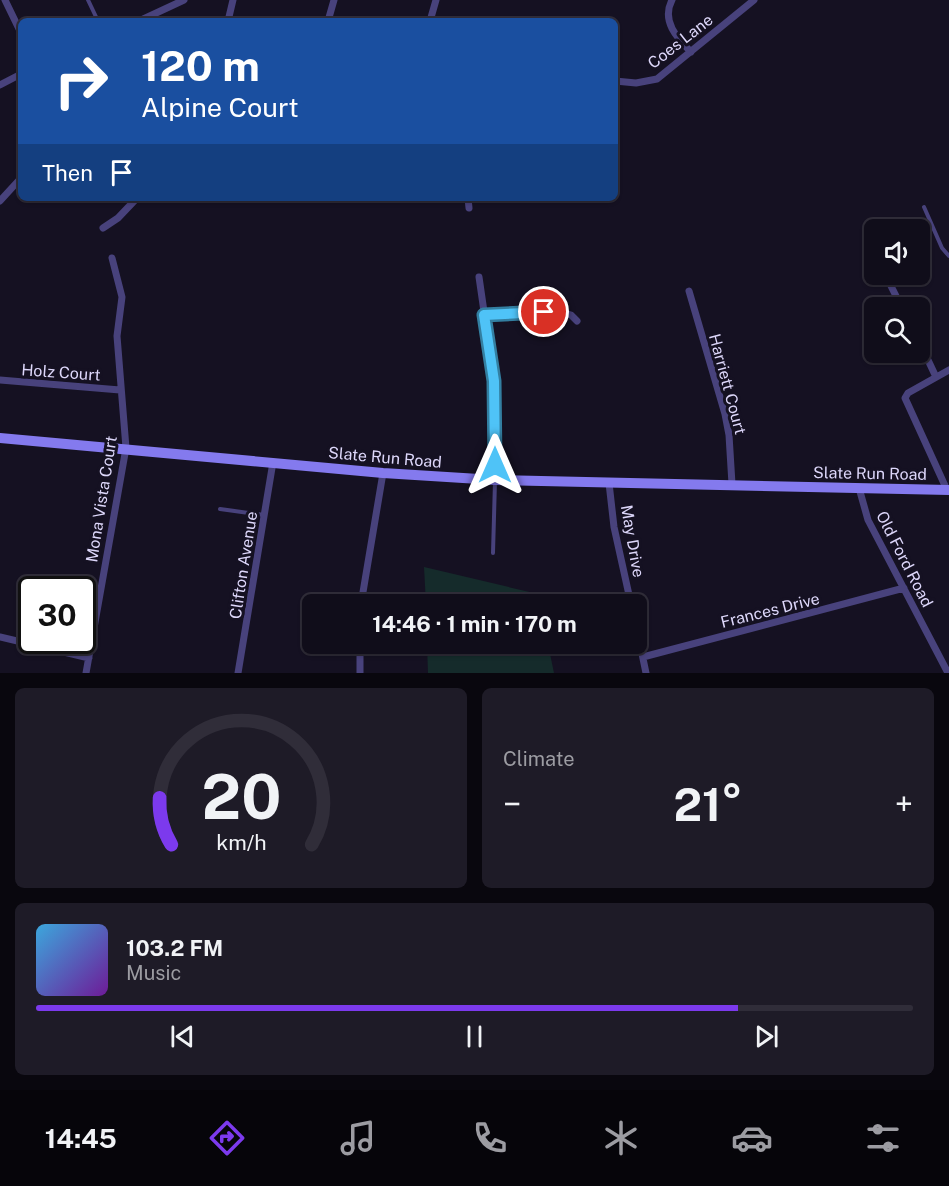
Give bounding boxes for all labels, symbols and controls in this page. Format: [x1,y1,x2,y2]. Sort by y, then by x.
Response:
street label: Coes Lane [644,10,717,73]
text: 120 m [141,41,260,90]
icon: right [42,42,120,120]
text: Alpine Court [141,91,299,123]
icon: arrive [105,156,138,189]
text: Then [42,160,93,186]
map controls [864,219,930,363]
button: sound [864,219,930,285]
pin [518,286,569,337]
icon: arrive [527,295,560,328]
button: search [864,297,930,363]
street label: Harriett Court [705,332,750,437]
street label: Holz Court [21,360,101,385]
position arrow [463,433,527,497]
street label: Mona Vista Court [82,434,121,564]
street label: Slate Run Road [327,443,443,472]
street label: Slate Run Road [813,463,927,484]
street label: May Drive [617,503,648,579]
street label: Old Ford Road [872,508,937,610]
street label: Clifton Avenue [226,510,261,620]
speed limit sign: 30 [18,576,96,654]
street label: Frances Drive [719,589,822,632]
text: 14:46 · 1 min · 170 m [372,611,577,637]
text: Climate [503,747,575,771]
text: 20 [201,760,281,833]
text: 21° [673,778,743,831]
text: − [503,785,521,823]
text: + [895,785,913,823]
text: km/h [216,830,266,855]
text: 103.2 FM [126,935,223,961]
text: Music [126,961,181,985]
icon: previous [166,1020,199,1053]
icon: pause [458,1020,491,1053]
icon: next [750,1020,783,1053]
icon: directions [206,1117,248,1159]
icon: music [337,1117,379,1159]
icon: phone [469,1117,511,1159]
icon: climate [600,1117,642,1159]
icon: car [731,1117,773,1159]
icon: filters [862,1117,904,1159]
text: 14:45 [45,1122,117,1154]

